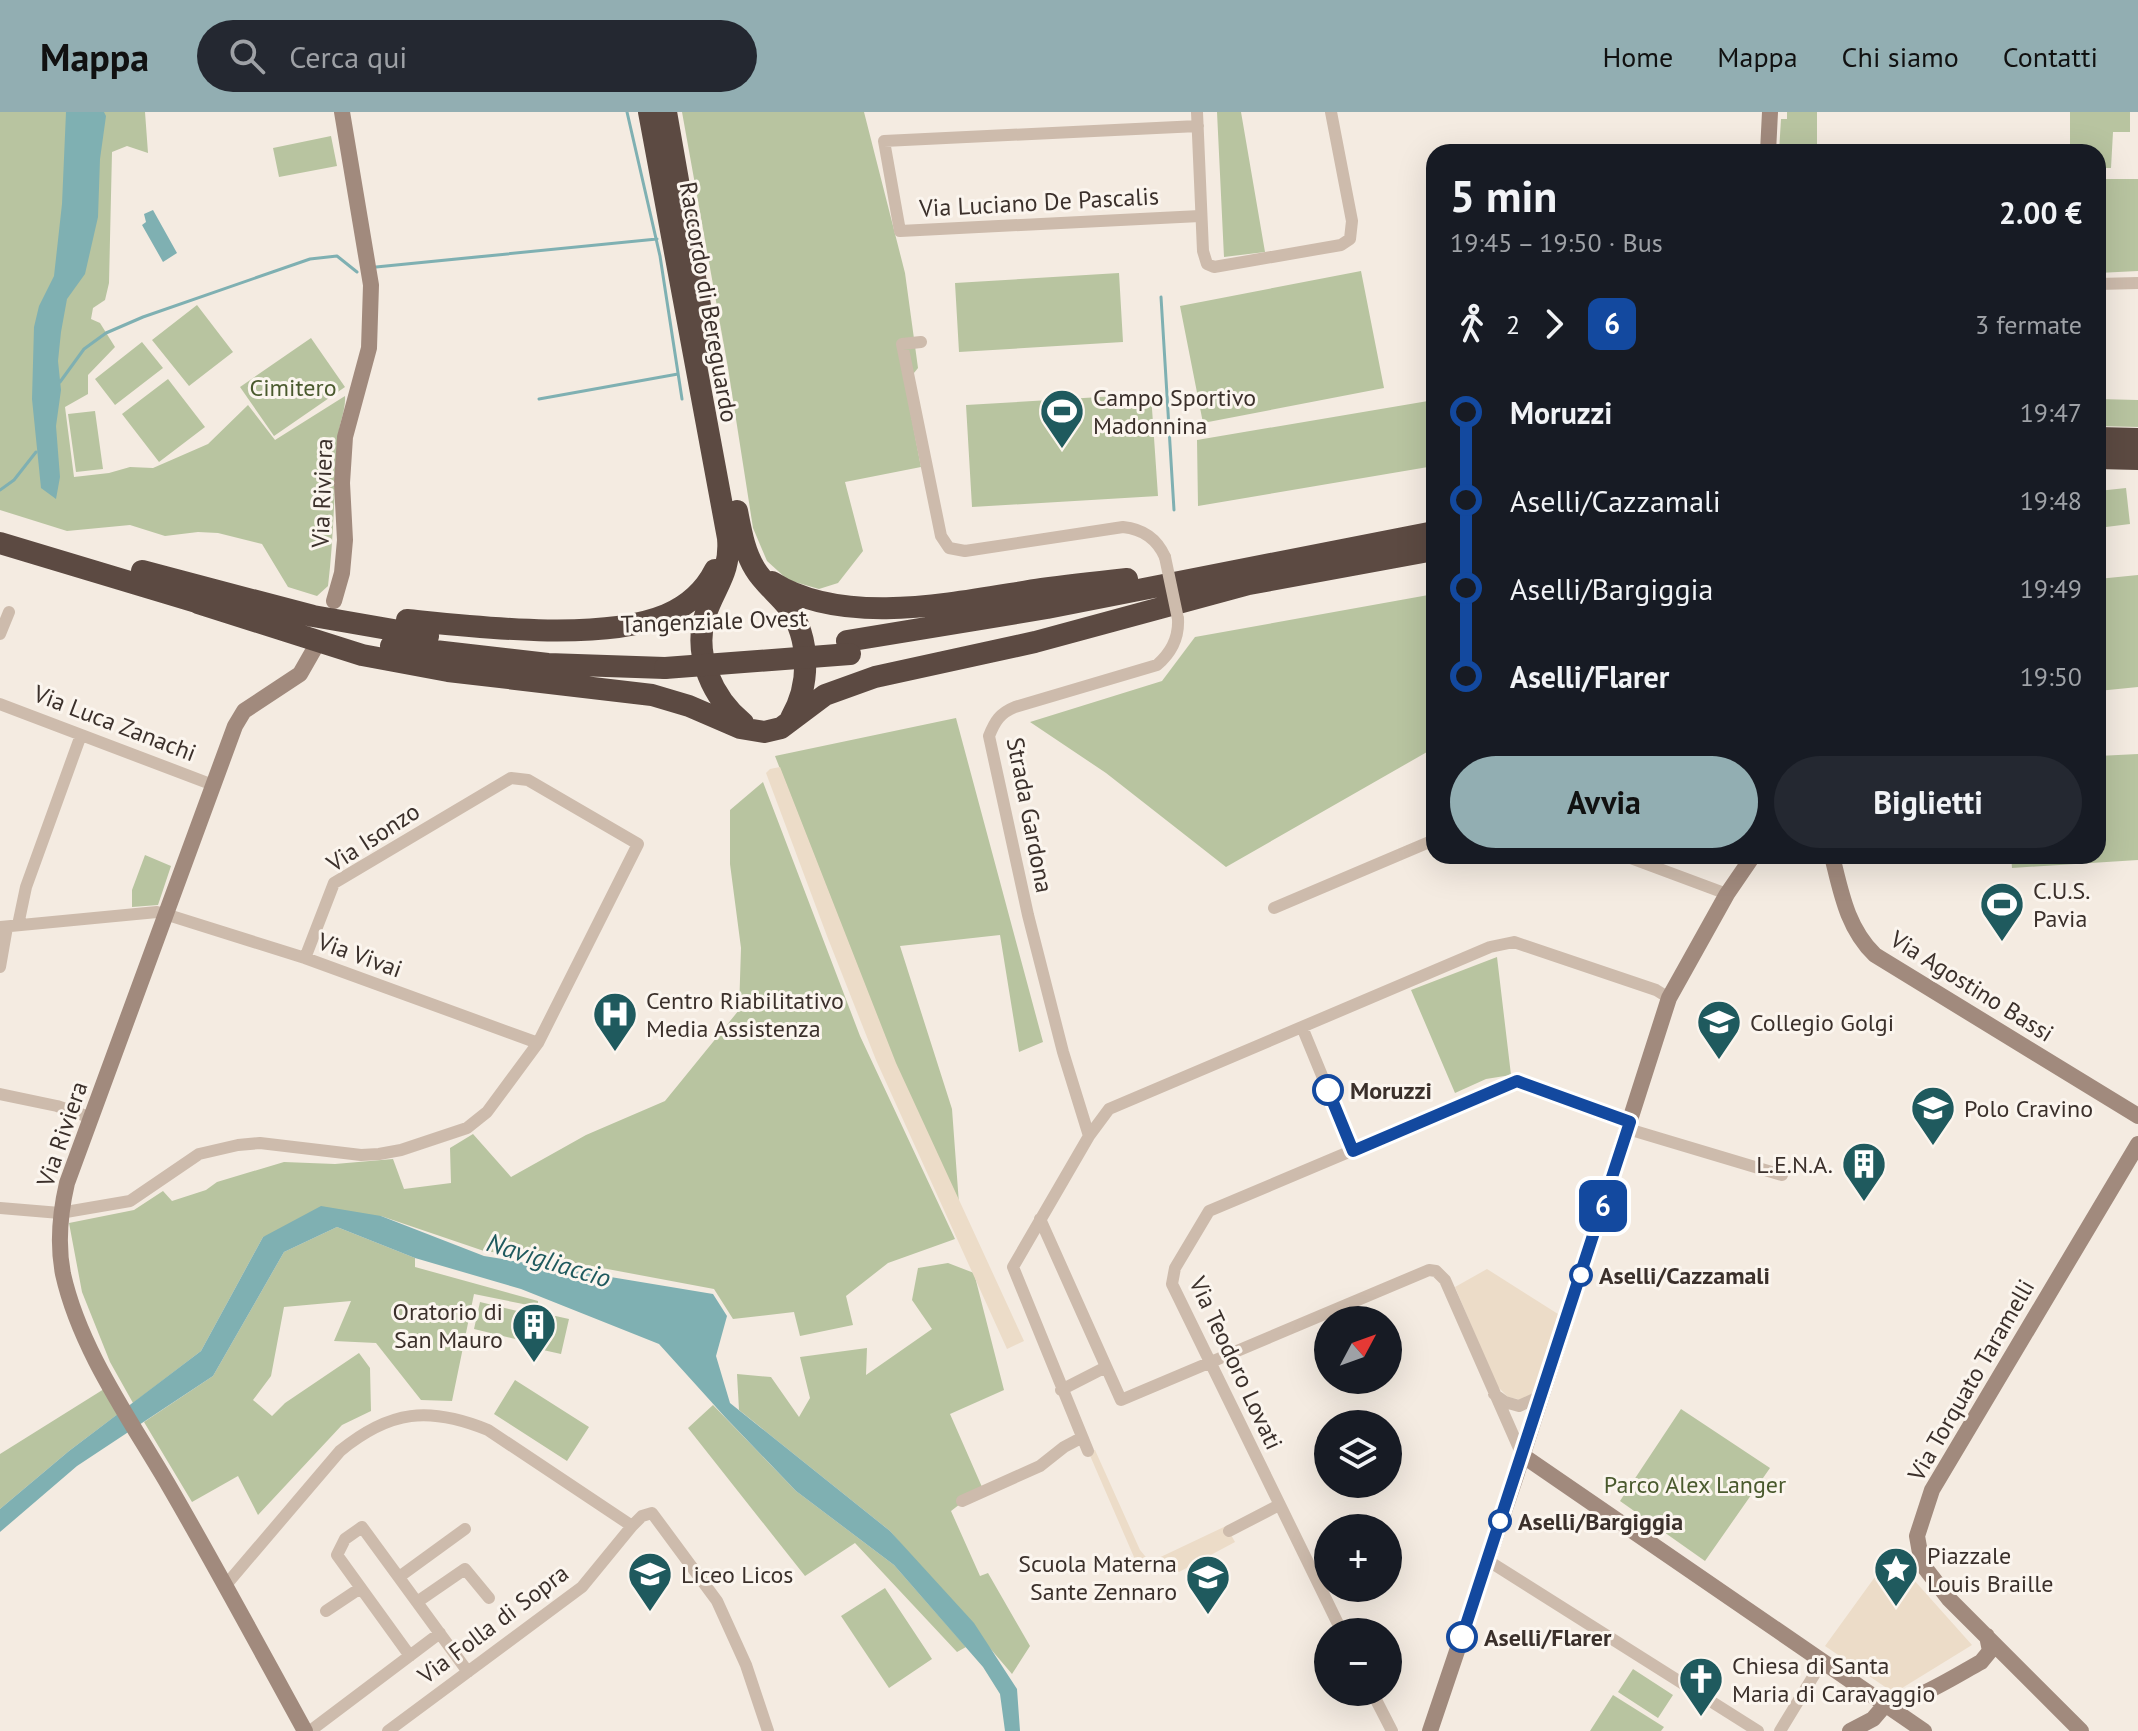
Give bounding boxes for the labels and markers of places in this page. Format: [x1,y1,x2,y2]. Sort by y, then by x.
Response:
place label: Campo Sportivo Madonnina [1093,382,1256,441]
sports icon: Campo Sportivo Madonnina [1038,387,1086,450]
place label: C.U.S. Pavia [2033,875,2091,934]
sports icon: C.U.S. Pavia [1978,880,2026,943]
place label: Centro Riabilitativo Media Assistenza [646,985,844,1044]
hospital icon: Centro Riabilitativo Media Assistenza [591,990,639,1053]
school or university icon: Collegio Golgi [1695,998,1743,1061]
place label: Collegio Golgi [1750,1007,1894,1038]
marker: Moruzzi [1313,1075,1343,1105]
place label: Moruzzi [1350,1075,1432,1106]
school or university icon: Polo Cravino [1909,1084,1957,1147]
place label: Polo Cravino [1964,1093,2093,1124]
building icon: L.E.N.A. [1840,1140,1888,1203]
place label: L.E.N.A. [1756,1149,1833,1180]
place label: Aselli/Cazzamali [1599,1260,1770,1291]
marker: Aselli/Cazzamali [1570,1264,1592,1286]
place label: Oratorio di San Mauro [393,1296,503,1355]
building icon: Oratorio di San Mauro [510,1301,558,1364]
place label: Aselli/Bargiggia [1518,1506,1683,1537]
marker: Aselli/Bargiggia [1489,1510,1511,1532]
place label: Piazzale Louis Braille [1927,1540,2053,1599]
place icon: Piazzale Louis Braille [1872,1545,1920,1608]
place label: Scuola Materna Sante Zennaro [1018,1548,1177,1607]
school or university icon: Liceo Licos [626,1550,674,1613]
school or university icon: Scuola Materna Sante Zennaro [1184,1553,1232,1616]
place label: Liceo Licos [681,1559,793,1590]
marker: Aselli/Flarer [1447,1622,1477,1652]
place label: Aselli/Flarer [1484,1622,1612,1653]
place label: Chiesa di Santa Maria di Caravaggio [1732,1650,1935,1709]
church icon: Chiesa di Santa Maria di Caravaggio [1677,1655,1725,1718]

